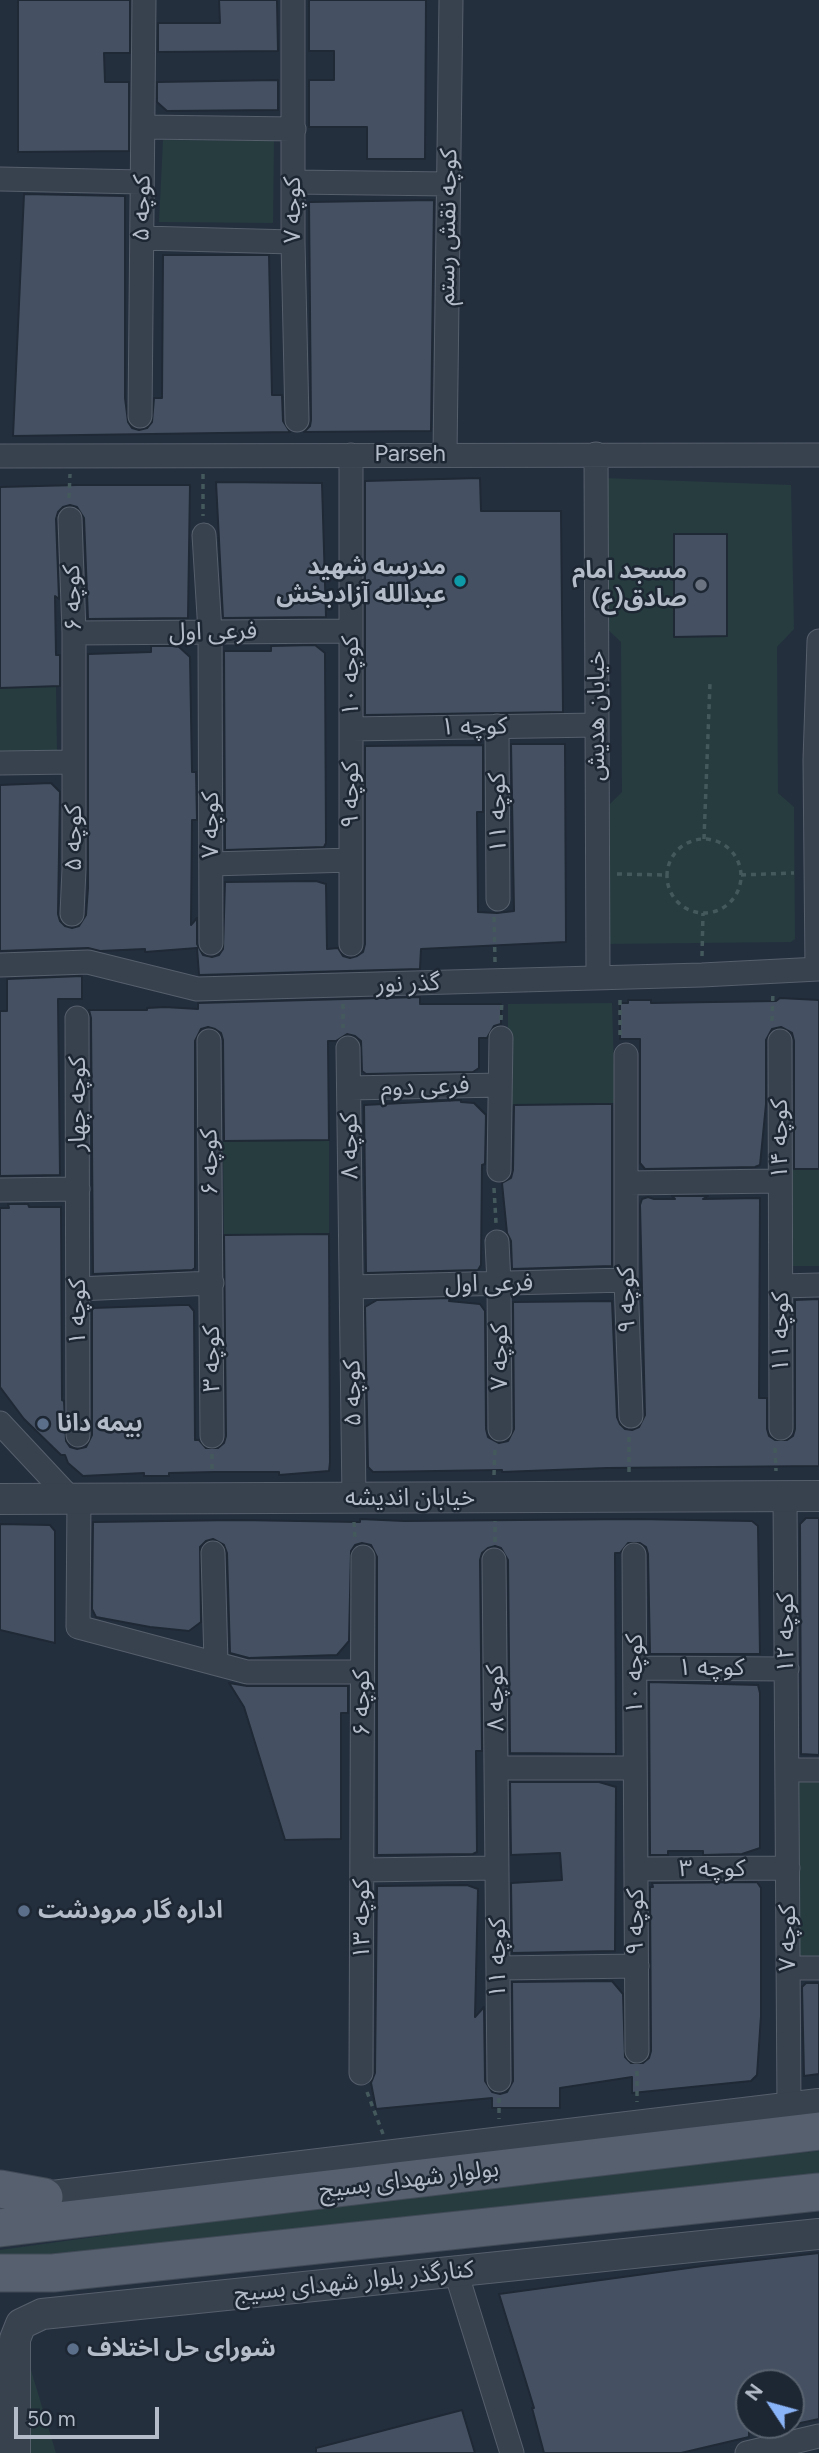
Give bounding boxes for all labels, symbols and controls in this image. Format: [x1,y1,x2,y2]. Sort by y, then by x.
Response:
street label: کوچه نقش رستم [432,148,464,306]
street label: کوچه ۵ [127,174,157,242]
street label: کوچه ۷ [279,177,307,243]
street label: Parseh [374,440,446,468]
place label: مدرسه شهید عبدالله آزادبخش [276,553,446,609]
place label: مسجد امام صادق(ع) [572,557,687,613]
street label: کوچه ۶ [57,564,89,632]
marker: مدرسه شهید عبدالله آزادبخش [452,573,468,589]
marker: مسجد امام صادق(ع) [693,577,709,593]
street label: فرعی اول [169,617,257,647]
street label: کوچه ۱۰ [337,636,365,716]
street label: خیابان هدیش [583,651,611,781]
street label: کوچه ۱ [440,712,508,742]
street label: کوچه ۹ [337,762,365,828]
street label: کوچه ۱۱ [483,773,513,853]
street label: کوچه ۷ [197,792,225,858]
street label: کوچه ۵ [60,805,88,871]
street label: گذر نور [376,968,440,1000]
street label: کوچه چهار [64,1056,92,1152]
street label: فرعی دوم [380,1071,470,1103]
street label: کوچه ۱۴ [766,1099,794,1179]
street label: کوچه ۸ [335,1112,365,1180]
street label: کوچه ۶ [195,1128,225,1196]
street label: کوچه ۹ [612,1266,642,1334]
street label: فرعی اول [445,1269,533,1299]
street label: کوچه ۱ [64,1279,92,1345]
street label: کوچه ۱۱ [767,1292,795,1372]
street label: کوچه ۷ [486,1324,514,1390]
street label: کوچه ۳ [198,1326,226,1392]
street label: کوچه ۵ [338,1359,368,1427]
place label: بیمه دانا [57,1410,143,1438]
marker: بیمه دانا [35,1416,51,1432]
street label: خیابان اندیشه [345,1484,475,1512]
street label: کوچه ۱۲ [772,1593,800,1673]
street label: کوچه ۱۰ [621,1634,649,1714]
street label: کوچه ۱ [678,1654,744,1682]
street label: کوچه ۸ [481,1664,511,1732]
street label: کوچه ۶ [348,1670,376,1736]
street label: کوچه ۳ [679,1855,745,1883]
street label: کوچه ۱۳ [348,1879,376,1959]
street label: کوچه ۹ [622,1889,650,1955]
place label: اداره گار مرودشت [38,1897,223,1925]
marker: اداره گار مرودشت [16,1903,32,1919]
street label: کوچه ۷ [774,1905,802,1971]
street label: کوچه ۱۱ [484,1918,512,1998]
street label: بولوار شهدای بسیج [318,2155,500,2205]
street label: کنارگذر بلوار شهدای بسیج [233,2255,475,2309]
place label: شورای حل اختلاف [87,2335,276,2363]
marker: شورای حل اختلاف [65,2341,81,2357]
north arrow [735,2369,805,2439]
text: N [741,2380,768,2405]
scale bar [18,2394,163,2438]
text: 50 m [27,2406,76,2431]

